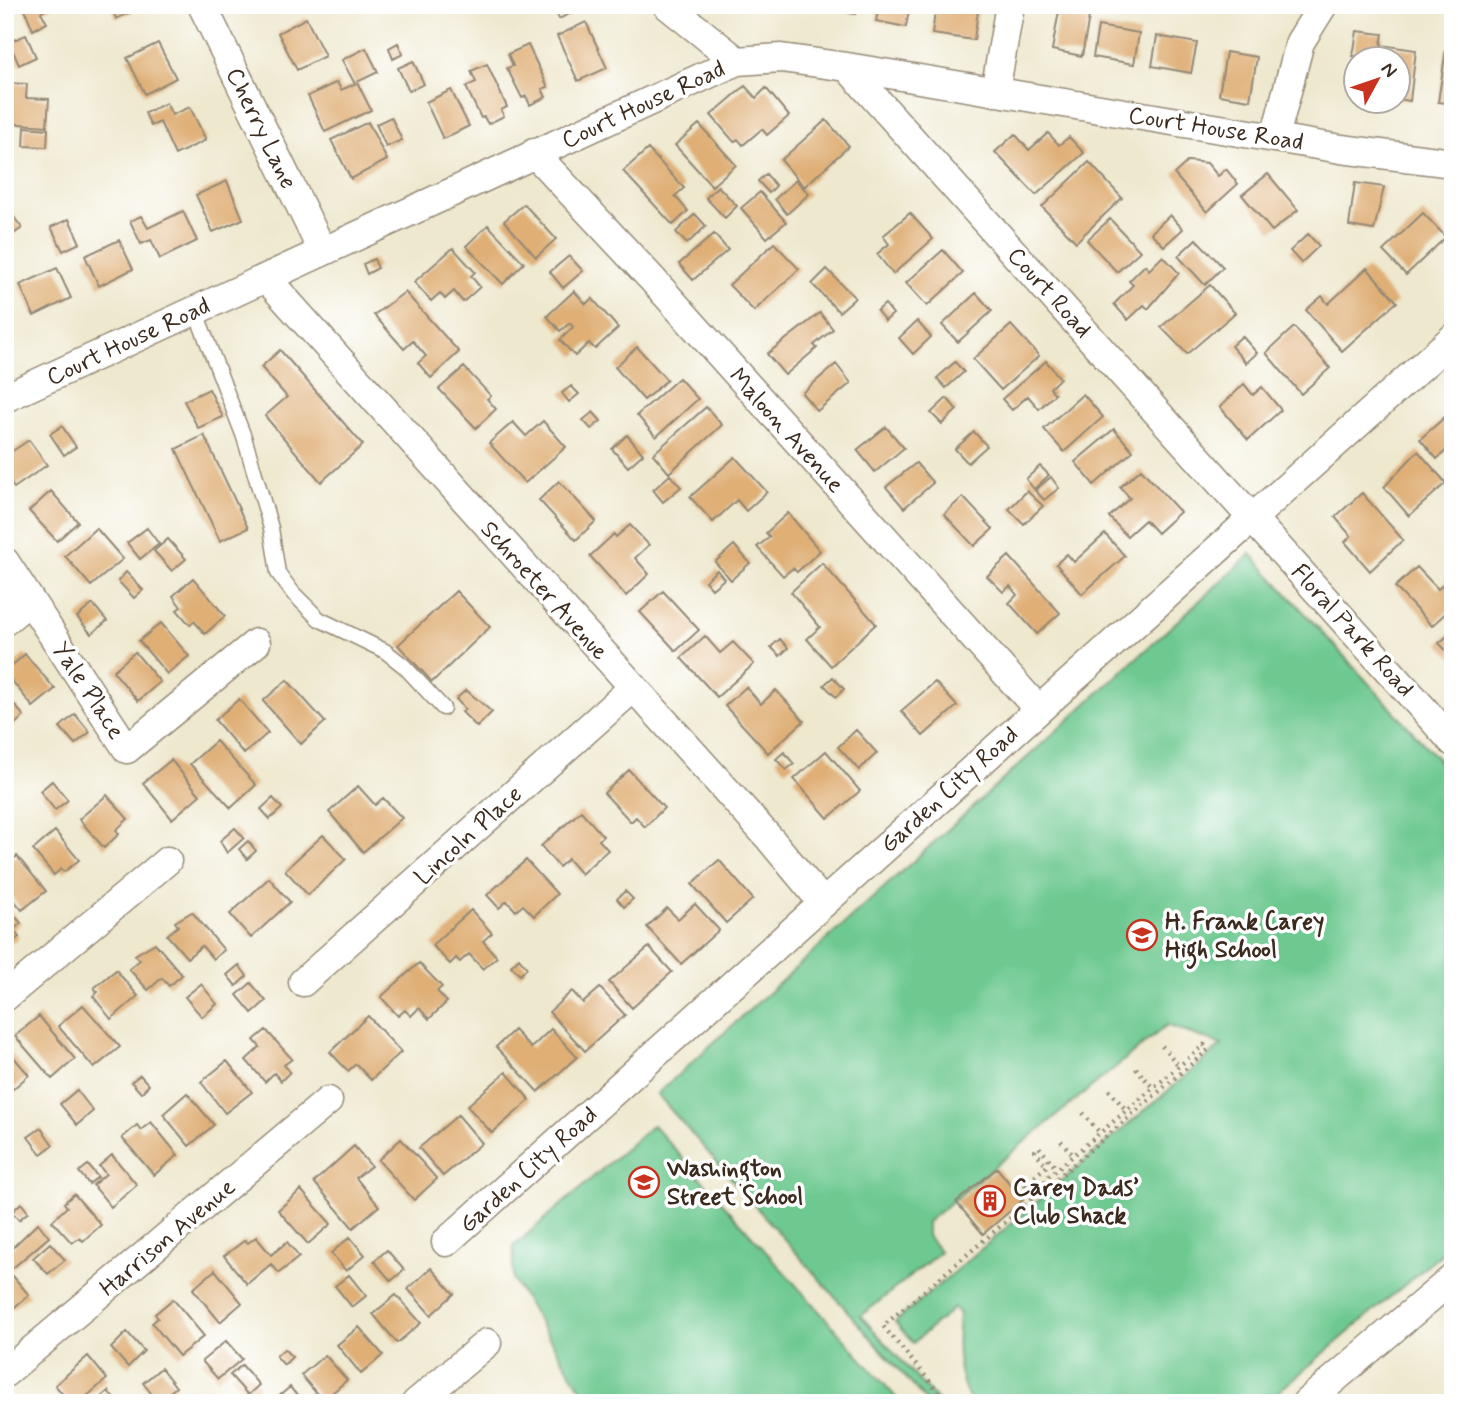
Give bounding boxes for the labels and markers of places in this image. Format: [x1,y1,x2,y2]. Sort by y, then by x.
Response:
place label: H. Frank Carey High School [1165,907,1324,969]
school or university icon: H. Frank Carey High School [1125,918,1159,952]
place label: Washington Street School [666,1154,803,1213]
school or university icon: Washington Street School [627,1165,661,1199]
place label: Carey Dads’ Club Shack [1013,1173,1139,1232]
building icon: Carey Dads’ Club Shack [973,1184,1007,1218]

